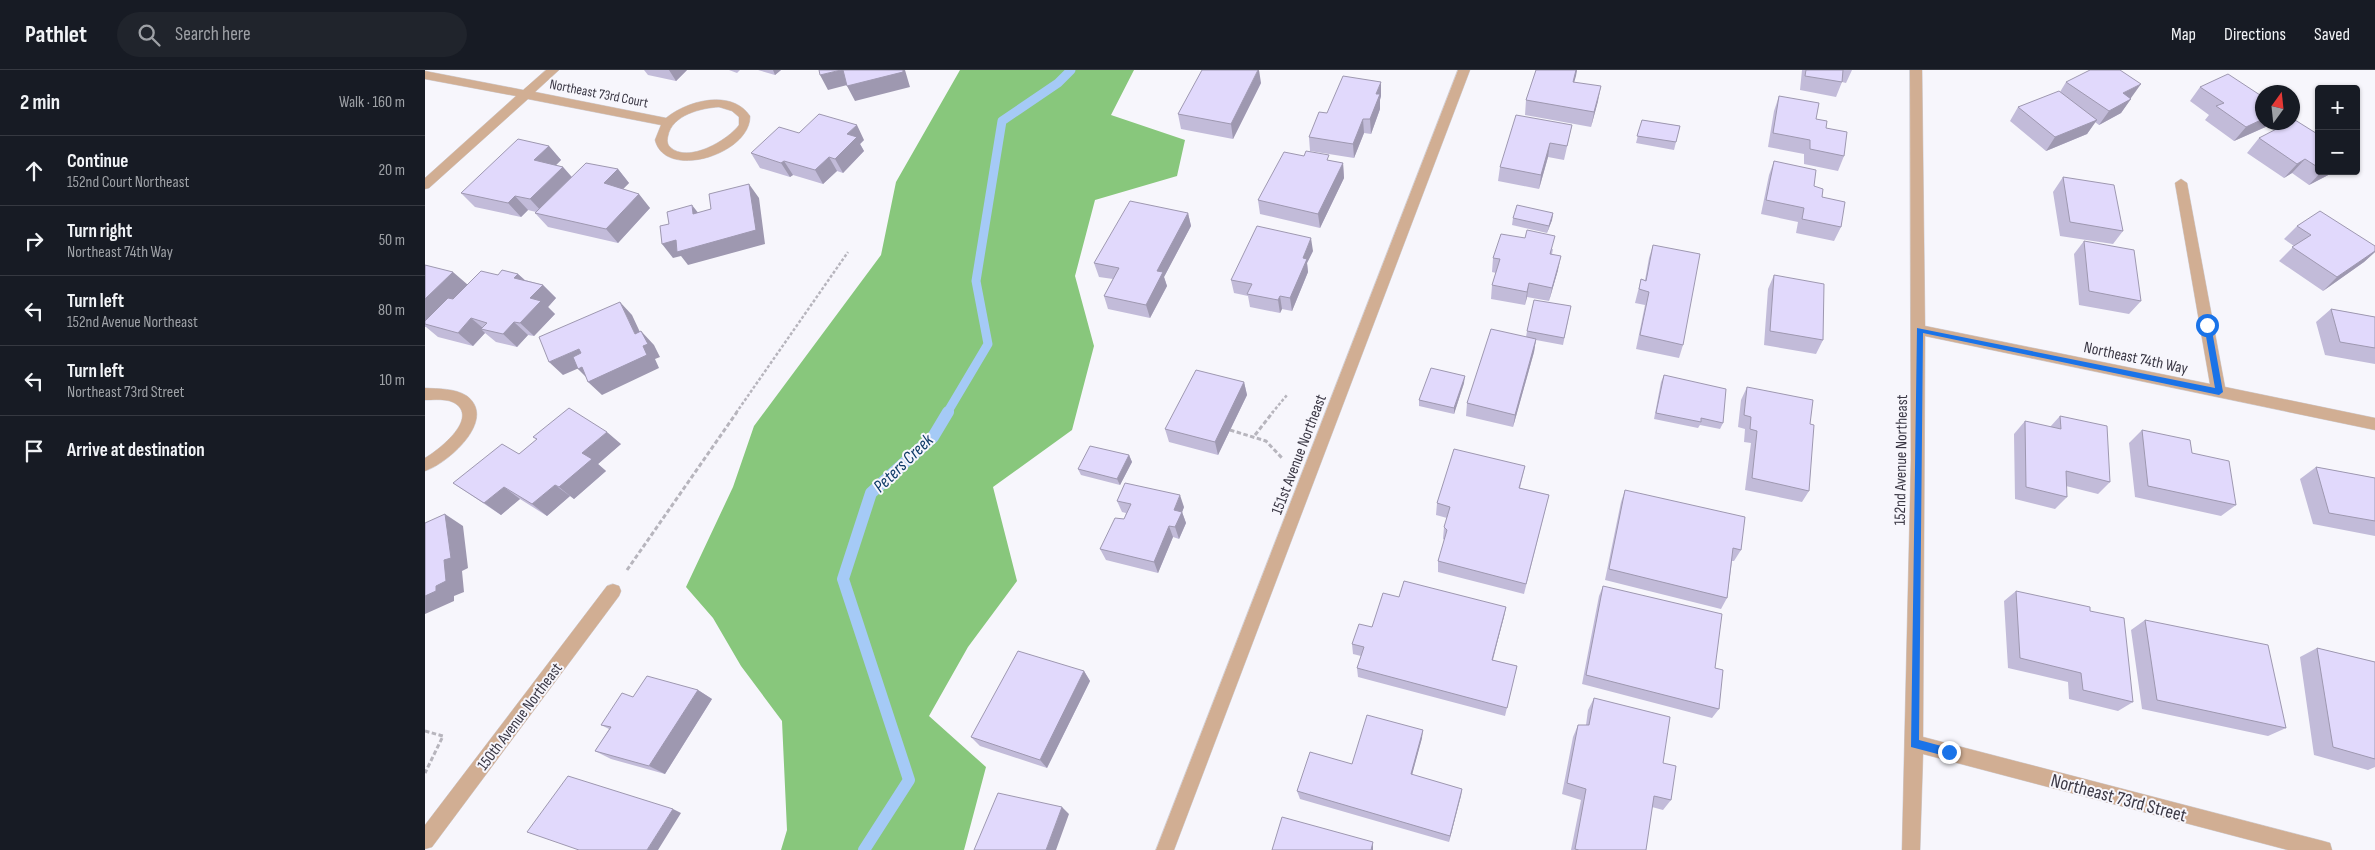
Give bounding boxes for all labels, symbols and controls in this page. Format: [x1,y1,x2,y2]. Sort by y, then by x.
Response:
search box [117,12,467,57]
text: Pathlet [25,20,87,49]
icon: search [135,21,163,49]
text: Search here [175,23,251,46]
text: Map [2171,24,2196,45]
text: Directions [2224,24,2286,45]
text: Saved [2314,24,2350,45]
street label: Northeast 73rd Court [548,76,650,111]
north arrow [2255,85,2300,130]
map controls [2315,85,2360,175]
button: + [2315,85,2360,130]
text: 2 min [20,90,60,115]
text: Walk · 160 m [339,93,405,112]
button: − [2315,130,2360,175]
text: Continue [67,150,128,173]
icon: ahead [20,157,48,185]
text: 20 m [378,161,405,180]
text: 152nd Court Northeast [67,173,189,192]
text: Turn right [67,220,132,243]
icon: right [20,227,48,255]
text: 50 m [379,231,405,250]
text: Northeast 74th Way [67,243,173,262]
text: Turn left [67,290,124,313]
icon: left [20,297,48,325]
text: 80 m [378,301,405,320]
text: 152nd Avenue Northeast [67,313,198,332]
route start [2196,314,2219,337]
street label: Northeast 74th Way [2082,338,2189,379]
text: Turn left [67,360,124,383]
icon: left [20,367,48,395]
text: 10 m [379,371,405,390]
text: Northeast 73rd Street [67,383,185,402]
street label: 151st Avenue Northeast [1268,392,1331,517]
street label: 152nd Avenue Northeast [1891,394,1912,526]
water label: Peters Creek [869,429,938,497]
icon: arrive [20,437,48,465]
text: Arrive at destination [67,439,205,462]
street label: 150th Avenue Northeast [474,659,567,774]
route end [1938,741,1961,764]
street label: Northeast 73rd Street [2048,769,2189,828]

